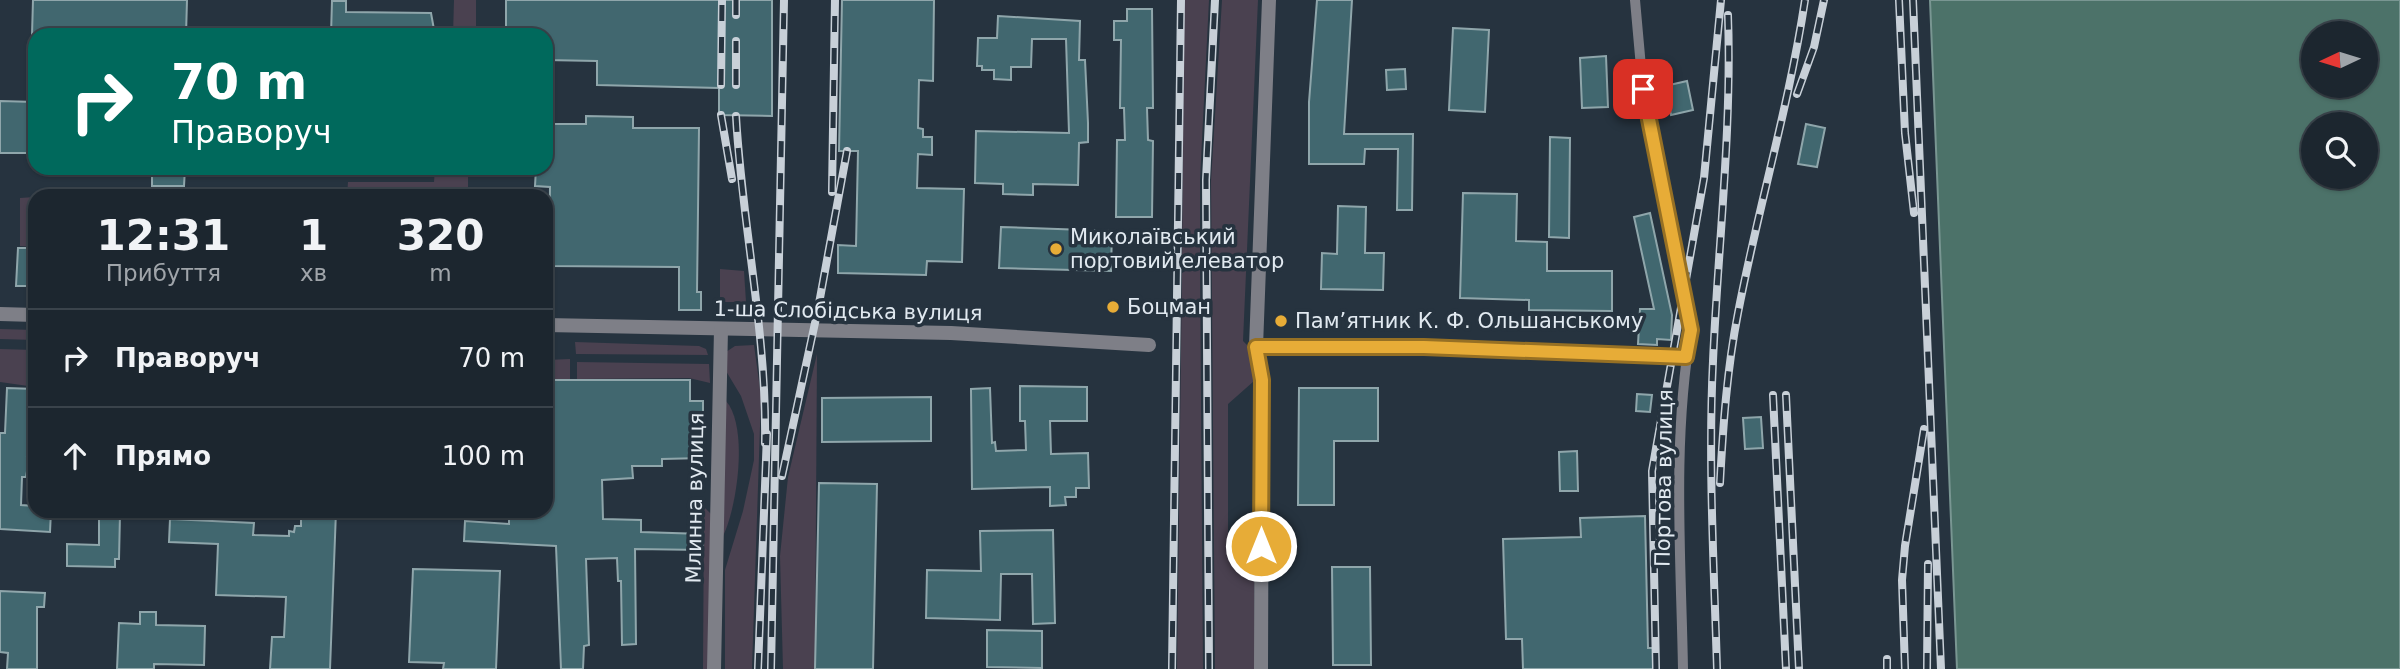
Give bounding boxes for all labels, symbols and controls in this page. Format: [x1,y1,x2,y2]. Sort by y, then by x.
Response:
north arrow [2301,21,2378,98]
map controls [2301,21,2378,189]
text: 70 m [171,54,307,111]
icon: right [56,56,147,147]
pin [1613,59,1673,119]
icon: arrive [1624,70,1662,108]
button: search [2301,112,2378,189]
text: Праворуч [171,113,332,151]
text: 12:31 [97,211,230,260]
text: 1 [299,211,328,260]
text: 320 [397,211,484,260]
place label: Миколаївський портовий елеватор [1070,225,1284,273]
marker: Миколаївський портовий елеватор [1048,241,1064,257]
text: Прибуття [106,260,221,286]
text: хв [300,260,327,286]
text: m [429,260,452,286]
place label: Боцман [1127,295,1211,319]
street label: 1-ша Слобідська вулиця [713,297,983,325]
marker: Боцман [1105,299,1121,315]
place label: Пам’ятник К. Ф. Ольшанському [1295,309,1643,333]
marker: Пам’ятник К. Ф. Ольшанському [1273,313,1289,329]
icon: right [56,339,94,377]
text: Праворуч [115,343,261,373]
text: 70 m [458,343,525,373]
street label: Портова вулиця [1650,389,1678,567]
street label: Млинна вулиця [682,412,708,584]
icon: ahead [56,437,94,475]
text: Прямо [115,441,211,471]
text: 100 m [442,441,525,471]
position arrow [1224,509,1298,583]

